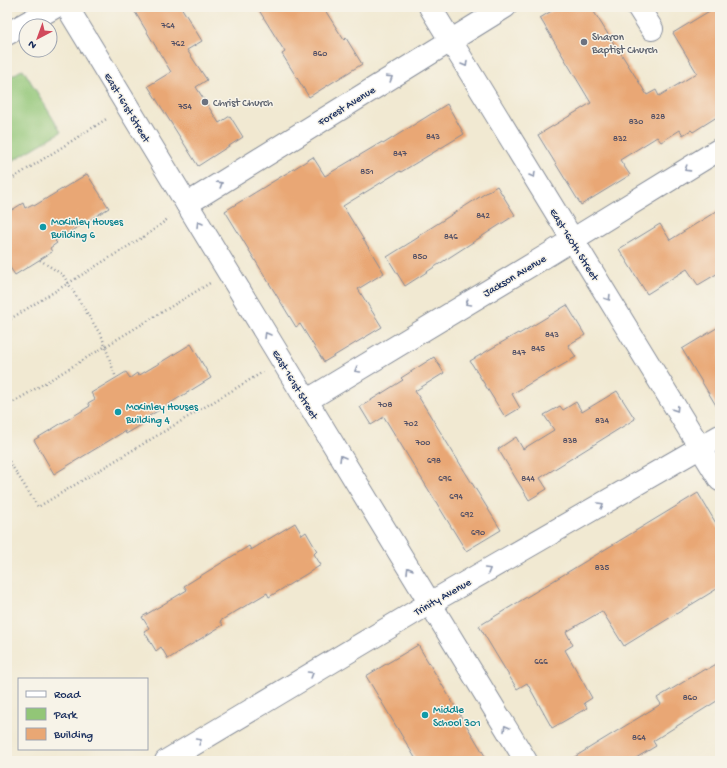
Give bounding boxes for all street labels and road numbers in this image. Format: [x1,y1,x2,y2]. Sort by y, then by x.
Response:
street label: East 161st Street [101,71,153,146]
street label: Forest Avenue [315,84,378,130]
street label: East 160th Street [546,207,601,285]
street label: Jackson Avenue [481,253,549,300]
street label: East 161st Street [269,348,321,423]
street label: Trinity Avenue [412,576,474,619]

